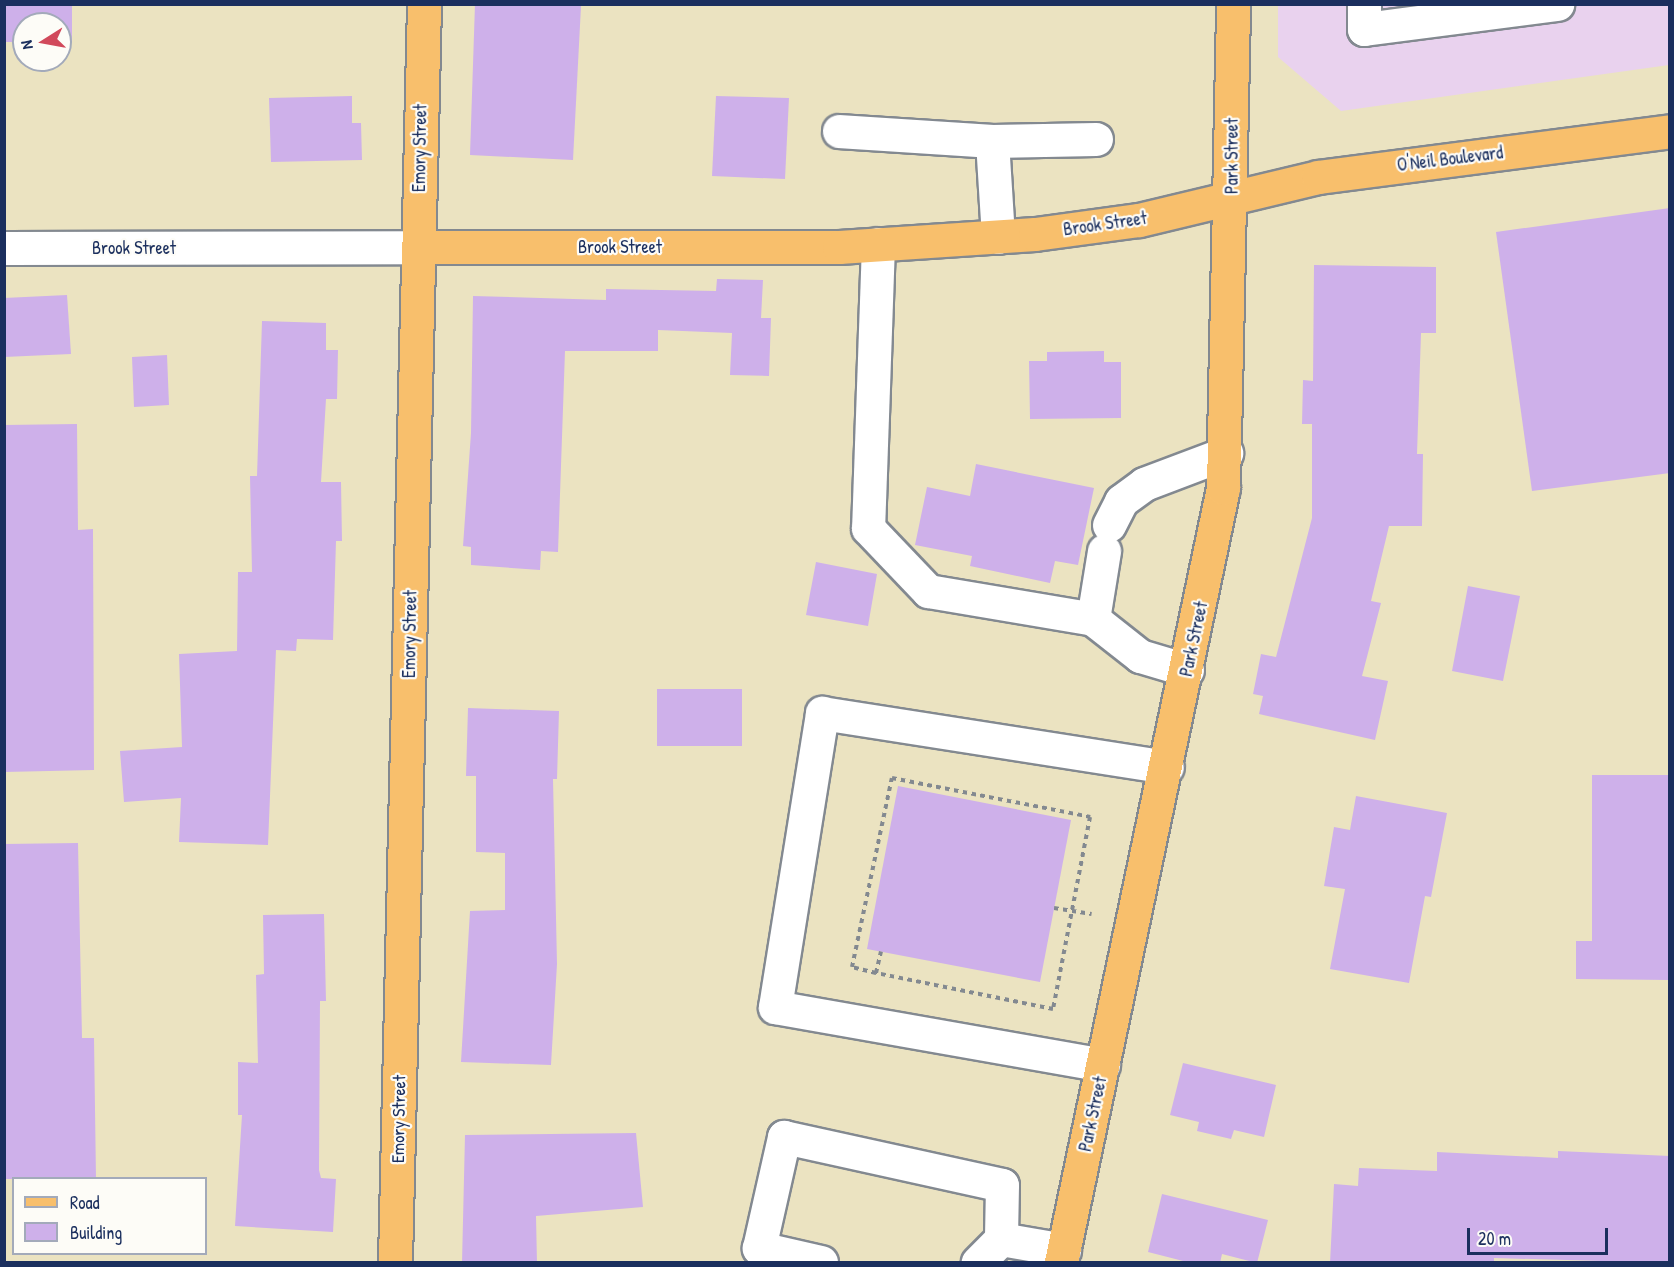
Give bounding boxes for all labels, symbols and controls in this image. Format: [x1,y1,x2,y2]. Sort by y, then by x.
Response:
north arrow [12,12,72,72]
text: N [15,39,38,51]
street label: Emory Street [408,104,432,192]
street label: Park Street [1221,118,1243,194]
street label: O'Neil Boulevard [1396,142,1504,176]
street label: Brook Street [1062,207,1148,241]
street label: Brook Street [578,236,662,258]
street label: Brook Street [92,237,176,259]
street label: Emory Street [398,590,422,678]
street label: Park Street [1176,600,1212,678]
street label: Emory Street [387,1075,411,1163]
street label: Park Street [1075,1075,1111,1153]
legend [12,1177,207,1255]
text: Road [70,1190,100,1215]
scale bar [1470,1216,1611,1254]
text: Building [70,1220,122,1245]
text: 20 m [1478,1226,1511,1251]

